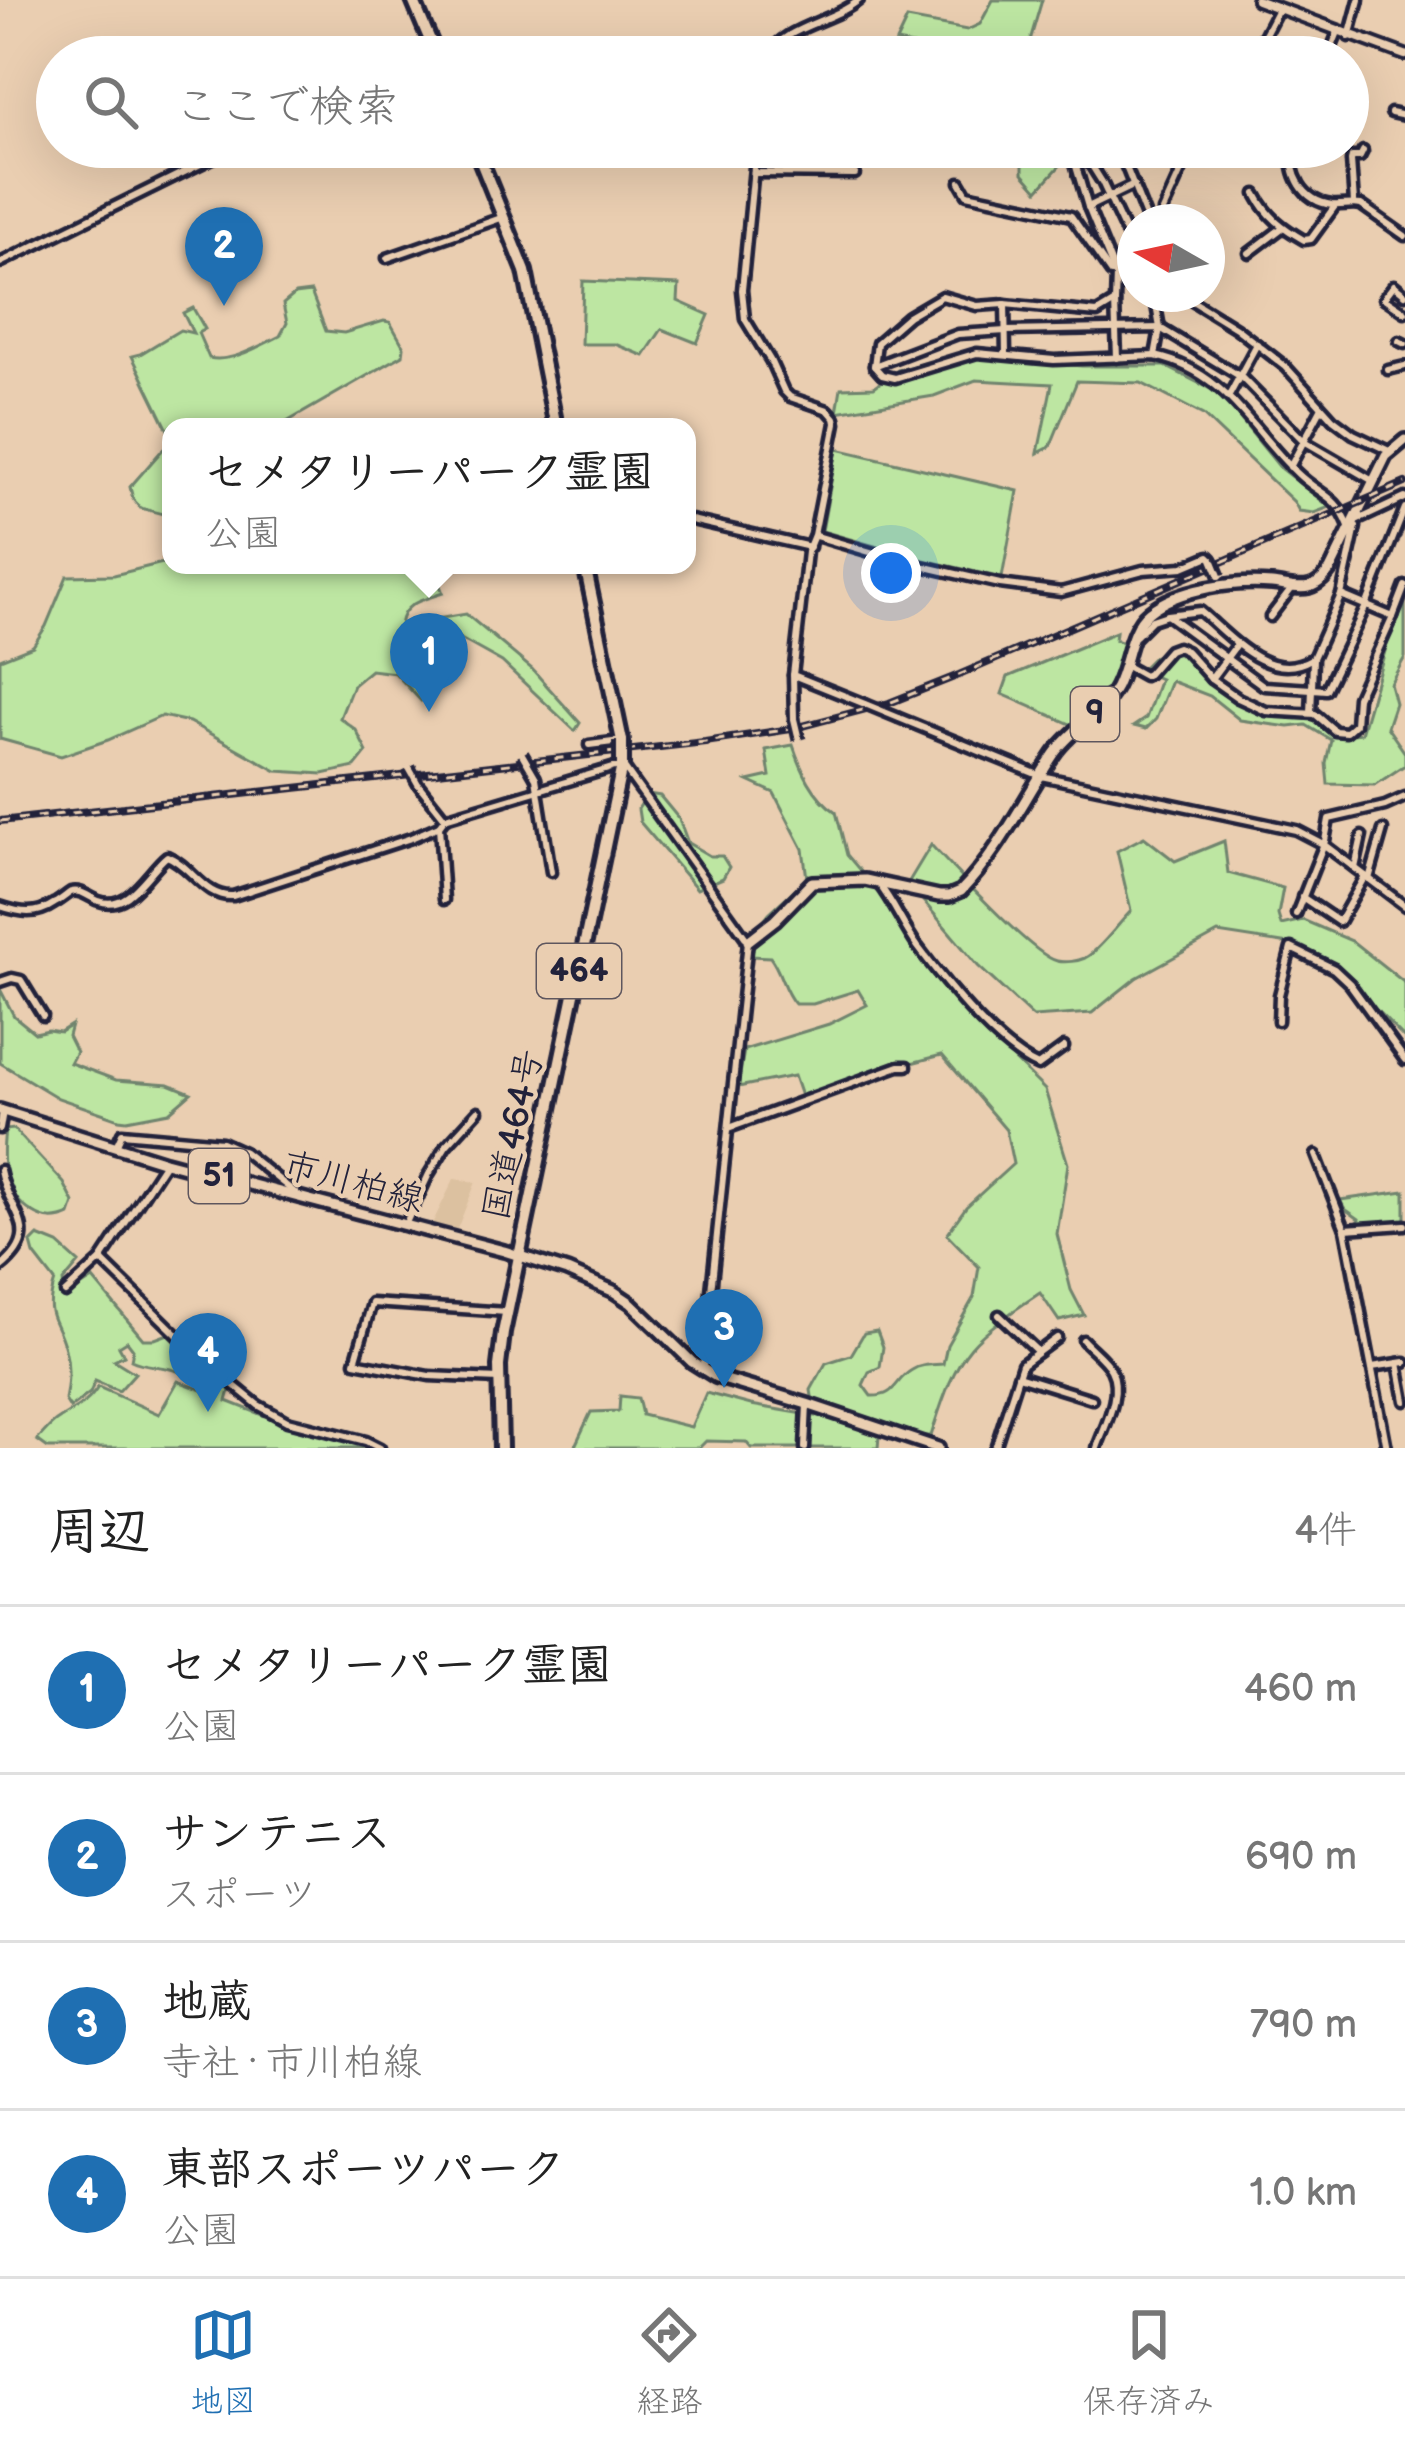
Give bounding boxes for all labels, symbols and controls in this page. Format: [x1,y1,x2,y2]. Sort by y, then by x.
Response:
search box [36,36,1369,168]
icon: search [78,69,144,135]
text: ここで検索 [174,80,399,135]
north arrow [1117,204,1225,312]
pin: 2 [185,207,263,306]
popup [162,418,696,574]
text: セメタリーパーク霊園 [204,446,654,501]
text: 公園 [204,511,282,558]
your location [861,543,921,603]
pin: 1 [390,613,468,712]
road number: 9 [1071,687,1119,741]
road number: 464 [537,944,621,998]
street label: 国道464号 [475,1045,553,1225]
street label: 市川柏線 [278,1144,428,1222]
road number: 51 [189,1149,249,1203]
pin: 3 [685,1289,763,1388]
pin: 4 [169,1313,247,1412]
text: 周辺 [48,1502,150,1563]
text: 4件 [1294,1508,1357,1555]
text: セメタリーパーク霊園 [162,1639,612,1694]
text: 1 [79,1666,95,1713]
text: 460 m [1244,1666,1357,1713]
text: 公園 [162,1704,240,1751]
text: サンテニス [162,1807,392,1862]
text: 2 [75,1834,99,1881]
text: 690 m [1245,1834,1357,1881]
text: スポーツ [162,1872,317,1919]
text: 地蔵 [162,1975,252,2030]
text: 3 [76,2002,98,2049]
text: 790 m [1250,2002,1357,2049]
text: 寺社 · 市川柏線 [162,2040,421,2087]
text: 東部スポーツパーク [162,2143,565,2198]
text: 4 [76,2170,98,2217]
text: 1.0 km [1249,2170,1357,2217]
text: 公園 [162,2208,240,2255]
tab: 地図 [190,2302,256,2422]
tab: 経路 [636,2302,702,2422]
tab: 保存済み [1083,2302,1215,2422]

